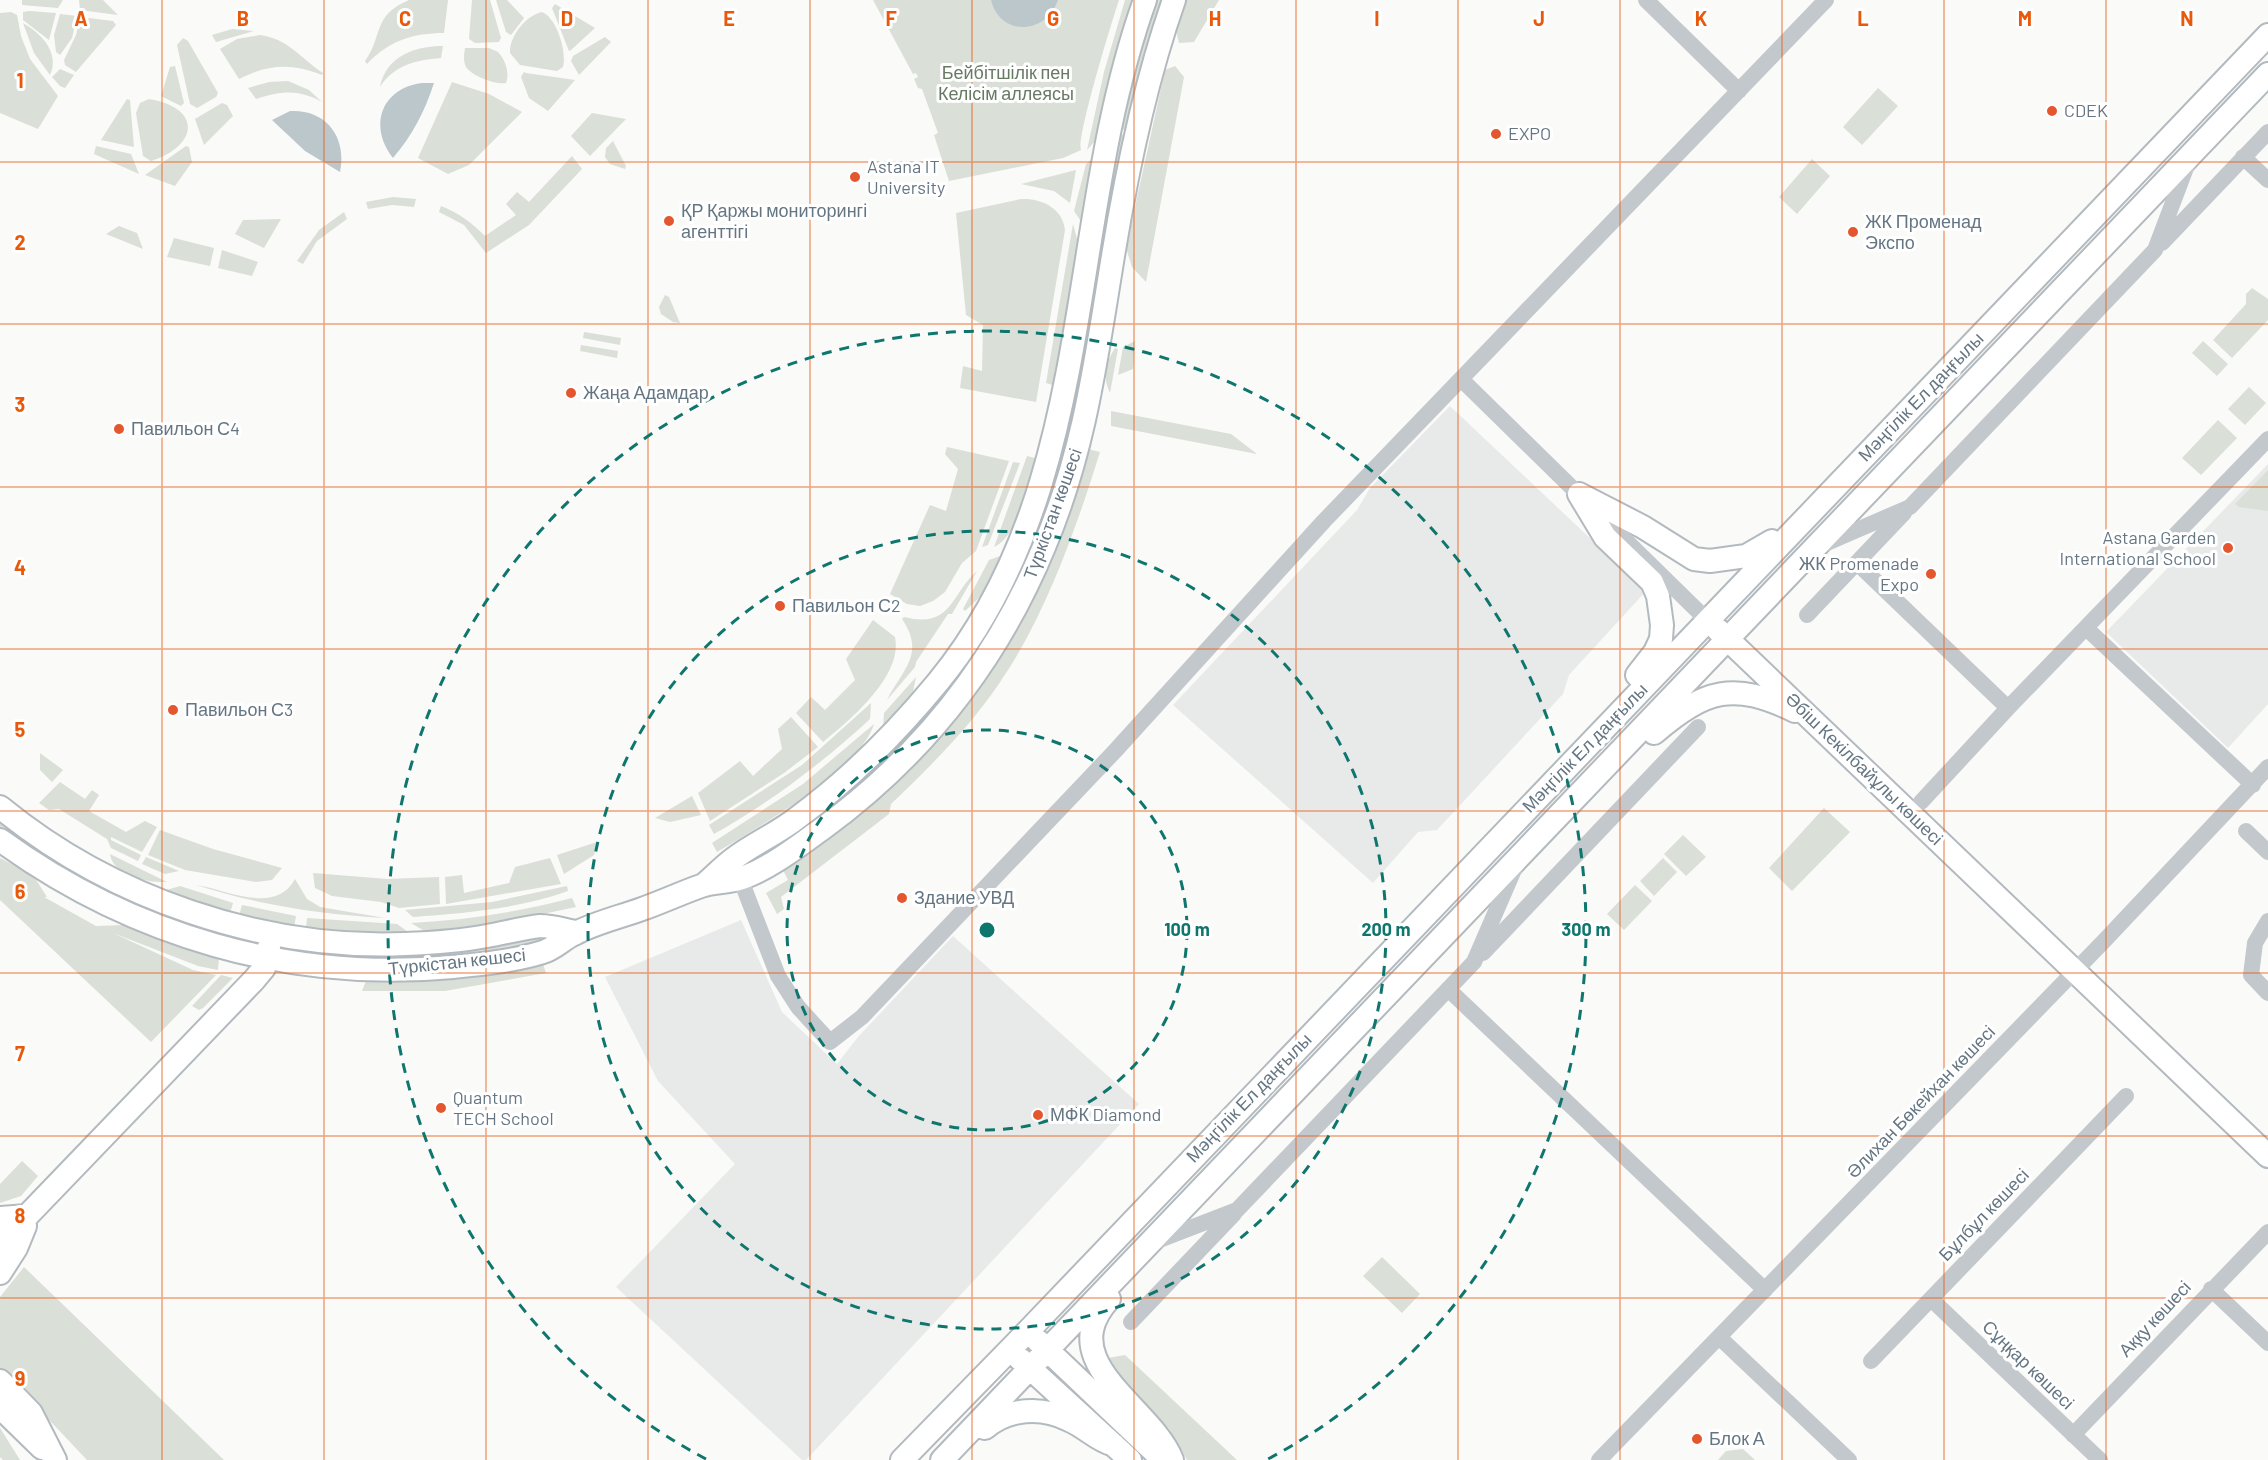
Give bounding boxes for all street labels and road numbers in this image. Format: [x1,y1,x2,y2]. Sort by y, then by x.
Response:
street label: Мәңгілік Ел даңғылы [1853,327,1988,465]
street label: Түркістан көшесі [1018,445,1086,582]
street label: Мәңгілік Ел даңғылы [1517,678,1652,816]
street label: Әбіш Кекілбайұлы көшесі [1781,687,1948,849]
street label: Түркістан көшесі [387,943,527,979]
street label: Әлихан Бөкейхан көшесі [1841,1020,1999,1182]
street label: Мәңгілік Ел даңғылы [1181,1028,1316,1166]
street label: Бұлбұл көшесі [1934,1163,2033,1265]
street label: Аққу көшесі [2114,1276,2195,1361]
street label: Сұңқар көшесі [1978,1315,2079,1413]

